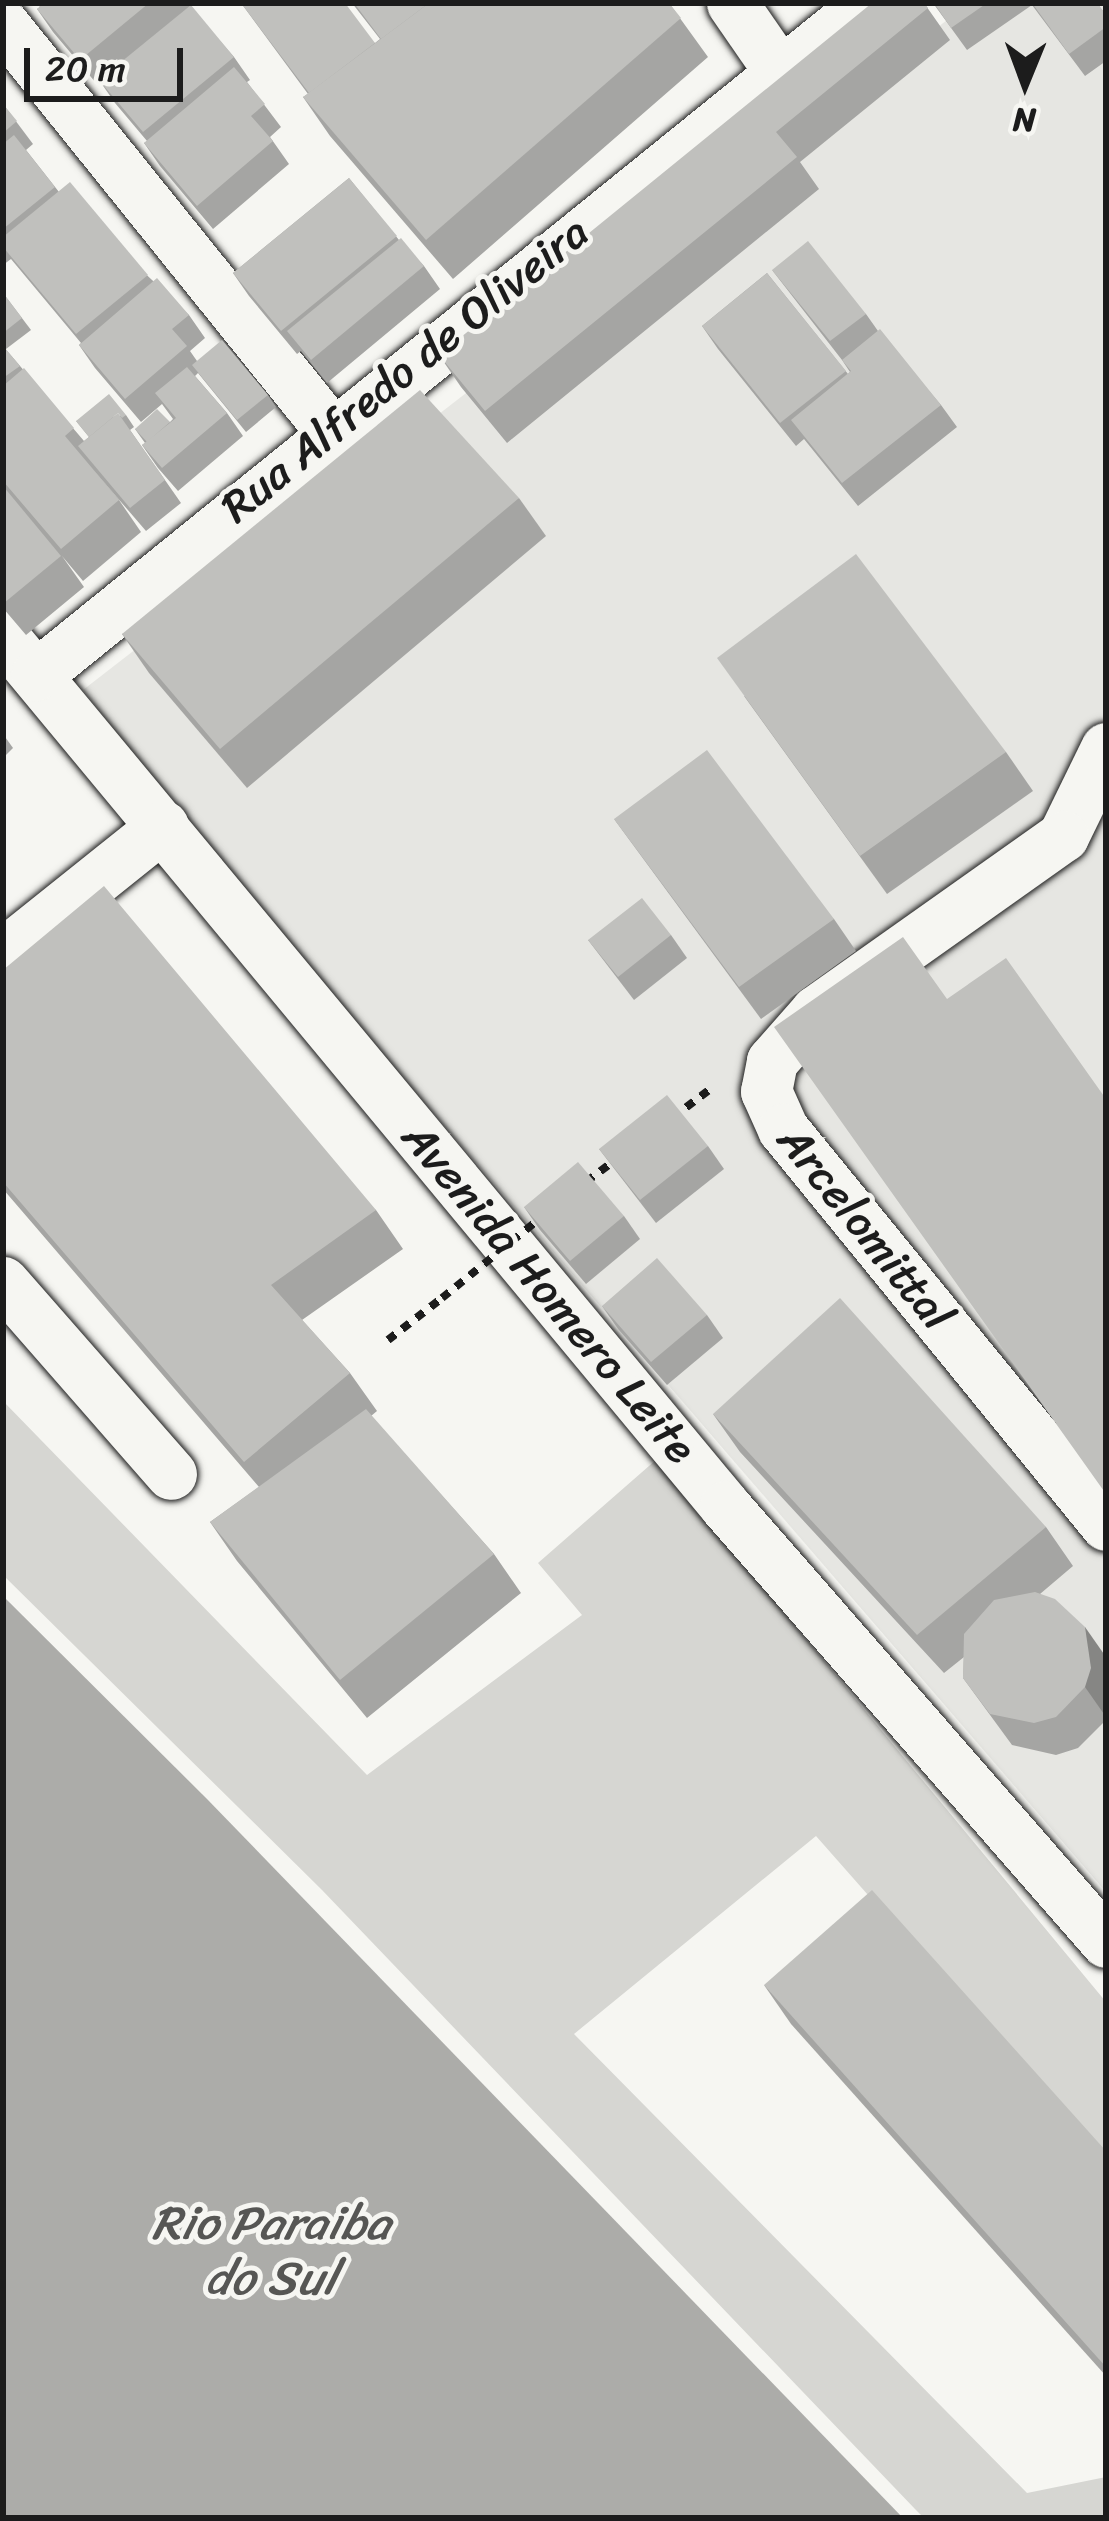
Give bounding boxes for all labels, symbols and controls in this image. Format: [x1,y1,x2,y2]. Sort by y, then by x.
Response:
scale bar [30,24,189,98]
north arrow [965,24,1085,144]
text: 20 m [45,37,126,101]
text: N [1012,91,1036,149]
street label: Rua Alfredo de Oliveira [210,205,600,535]
street label: Avenida Homero Leite [390,1111,708,1475]
street label: Arcelomittal [766,1114,964,1342]
water label: Rio Paraiba do Sul [151,2193,391,2306]

